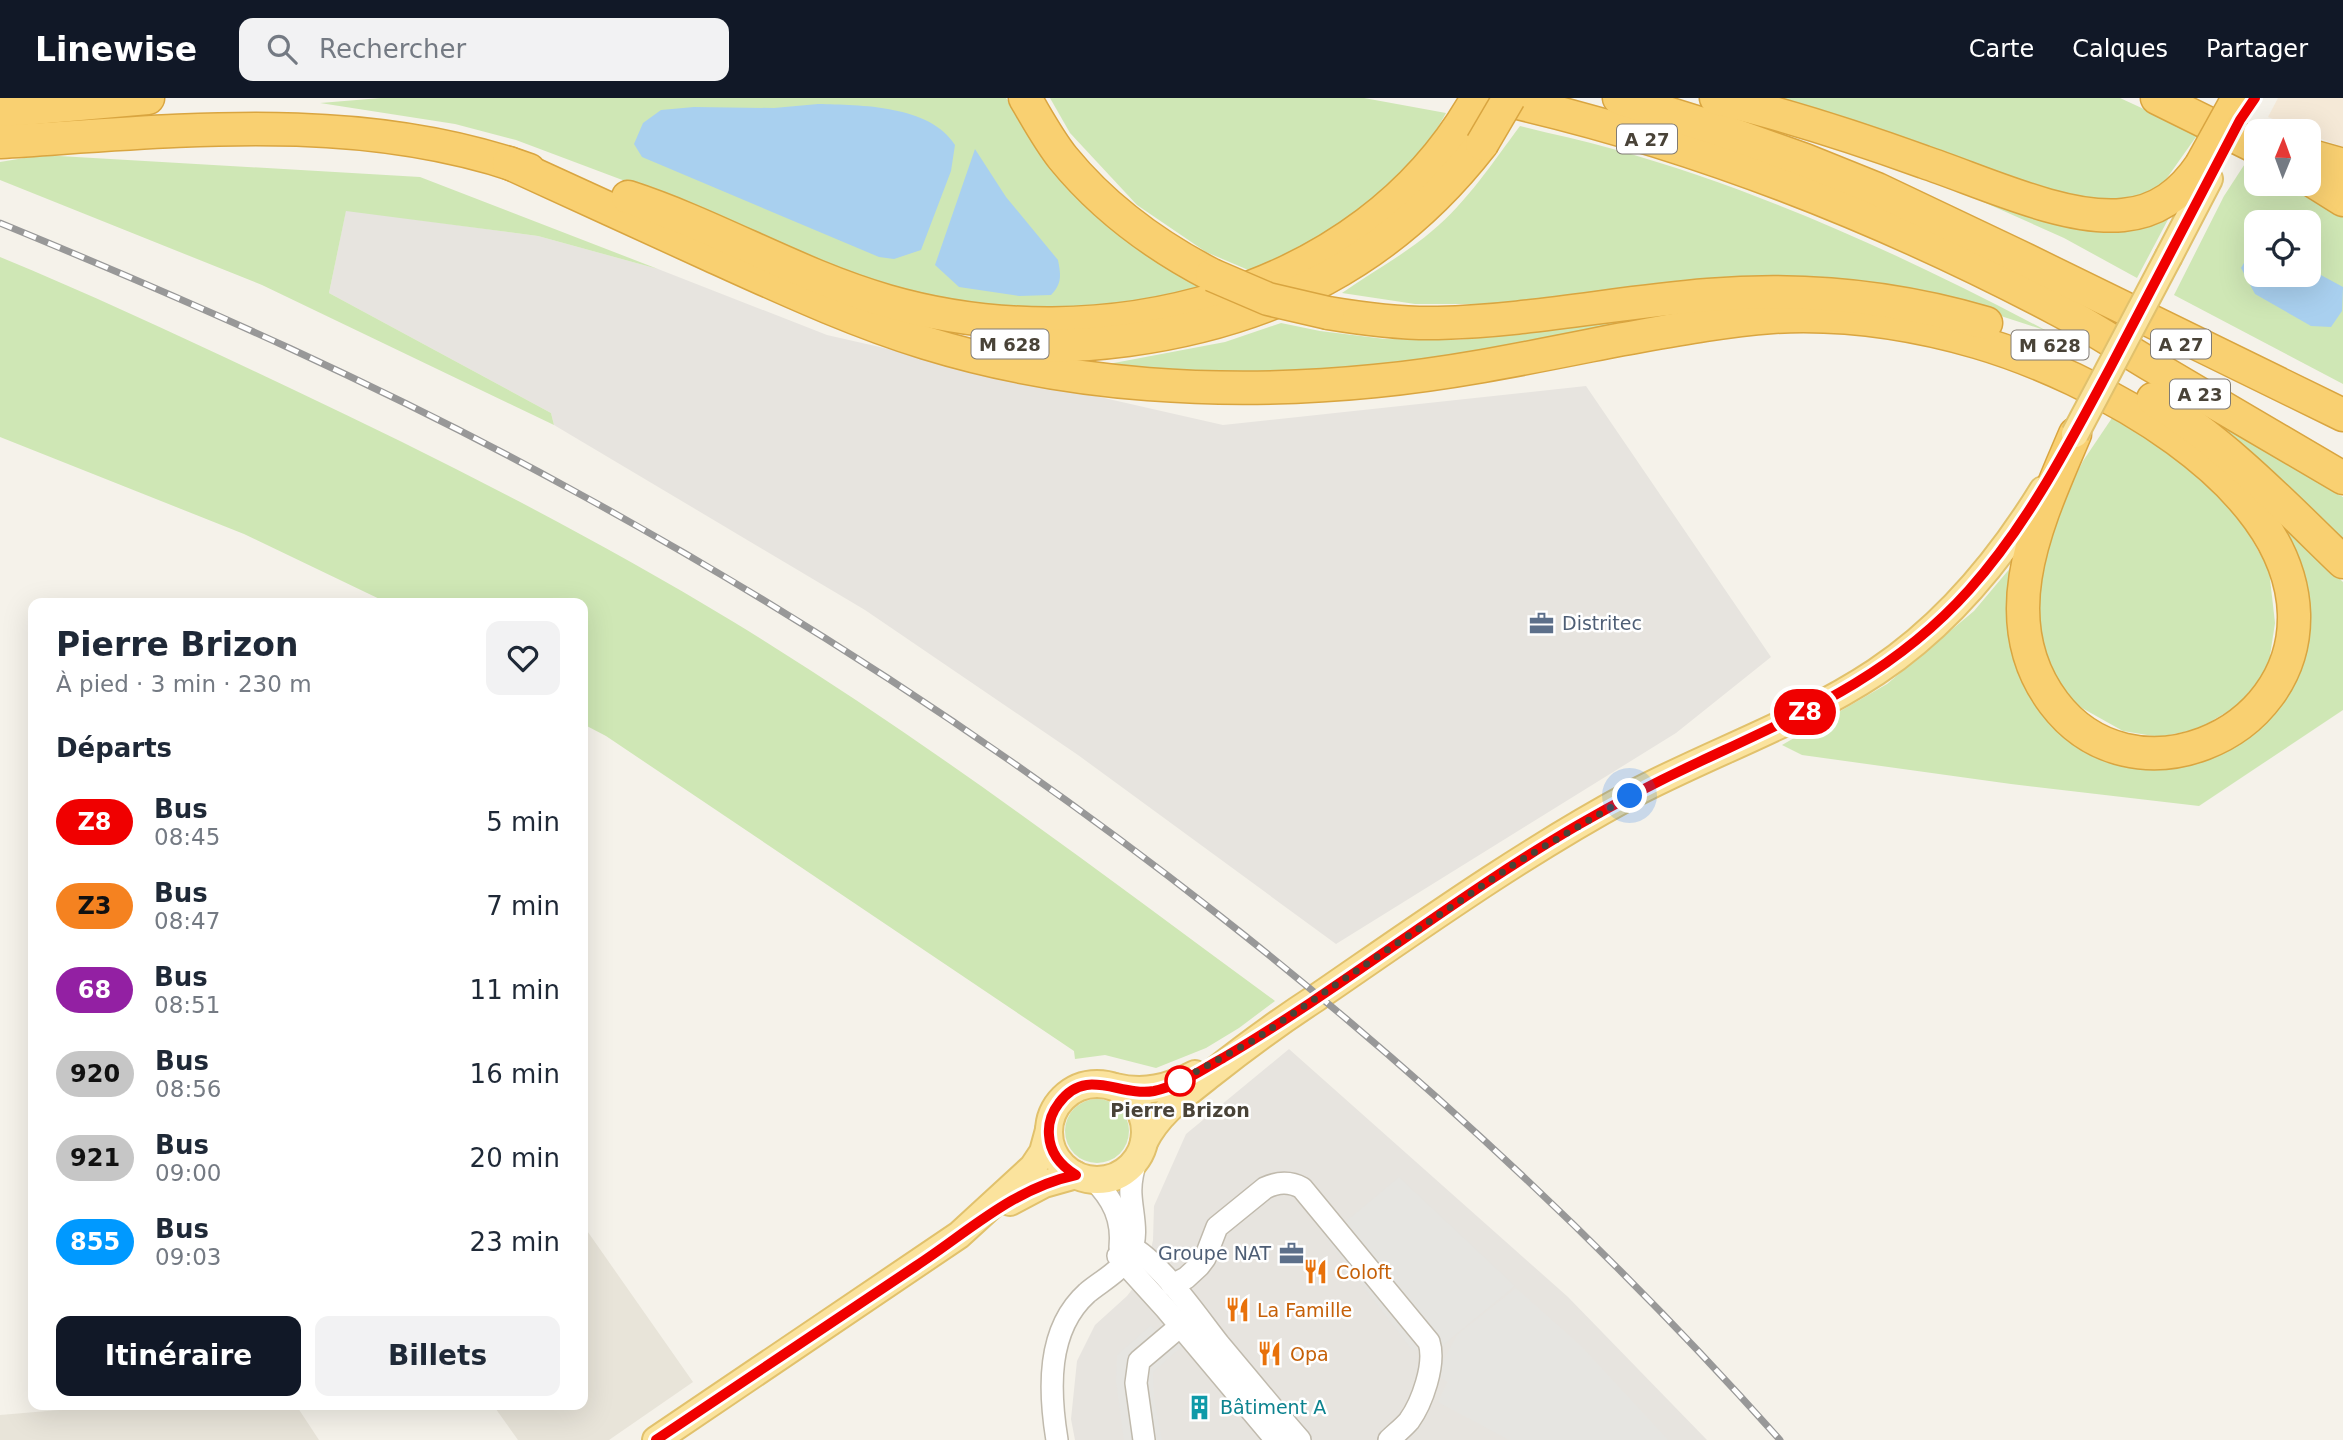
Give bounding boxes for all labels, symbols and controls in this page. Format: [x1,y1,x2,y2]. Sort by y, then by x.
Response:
search box [239,18,729,81]
text: Linewise [35,30,197,69]
icon: search [263,30,301,68]
text: Rechercher [319,34,466,64]
text: Carte [1969,35,2034,63]
text: Calques [2072,35,2168,63]
text: Partager [2206,35,2308,63]
north arrow [2244,119,2320,196]
map controls [2244,119,2321,287]
road number: A 27 [1617,124,1677,154]
button: locate [2244,210,2321,287]
road number: M 628 [972,330,1048,358]
road number: M 628 [2011,330,2088,360]
road number: A 27 [2151,330,2211,358]
road number: A 23 [2170,380,2230,408]
office icon: Distritec [1528,609,1556,637]
place label: Distritec [1562,612,1642,634]
button: heart [486,621,560,695]
text: Pierre Brizon [56,625,298,664]
text: À pied · 3 min · 230 m [56,671,312,697]
line badge: Z8 [1773,689,1836,735]
text: Z8 [1788,698,1822,726]
text: Départs [56,733,172,763]
your location [1612,778,1647,813]
text: Bus [154,794,208,824]
text: 5 min [486,807,560,837]
text: Z8 [77,808,112,836]
text: 08:45 [154,824,220,850]
text: Bus [154,878,208,908]
text: 7 min [486,891,560,921]
text: Z3 [77,892,112,920]
text: 08:47 [154,908,220,934]
text: Bus [154,962,208,992]
text: 11 min [470,975,560,1005]
text: 68 [78,976,111,1004]
text: 08:51 [154,992,220,1018]
text: Bus [155,1046,209,1076]
text: 16 min [470,1059,560,1089]
text: 920 [70,1060,120,1088]
marker: Pierre Brizon [1165,1066,1195,1096]
text: 08:56 [155,1076,221,1102]
place label: Pierre Brizon [1110,1099,1250,1121]
text: Bus [155,1130,209,1160]
text: 20 min [470,1143,560,1173]
text: 921 [70,1144,120,1172]
text: 09:00 [155,1160,221,1186]
text: Bus [155,1214,209,1244]
text: 23 min [470,1227,560,1257]
text: 855 [70,1228,120,1256]
office icon: Groupe NAT [1277,1239,1305,1267]
place label: Groupe NAT [1158,1242,1271,1264]
text: 09:03 [155,1244,221,1270]
restaurant icon: Coloft [1302,1258,1330,1286]
place label: Coloft [1336,1261,1392,1283]
restaurant icon: La Famille [1223,1296,1251,1324]
place label: La Famille [1257,1299,1352,1321]
button: Itinéraire [56,1316,301,1396]
button: Billets [315,1316,560,1396]
restaurant icon: Opa [1256,1340,1284,1368]
place label: Opa [1290,1343,1329,1365]
building icon: Bâtiment A [1186,1393,1214,1421]
place label: Bâtiment A [1220,1396,1326,1418]

